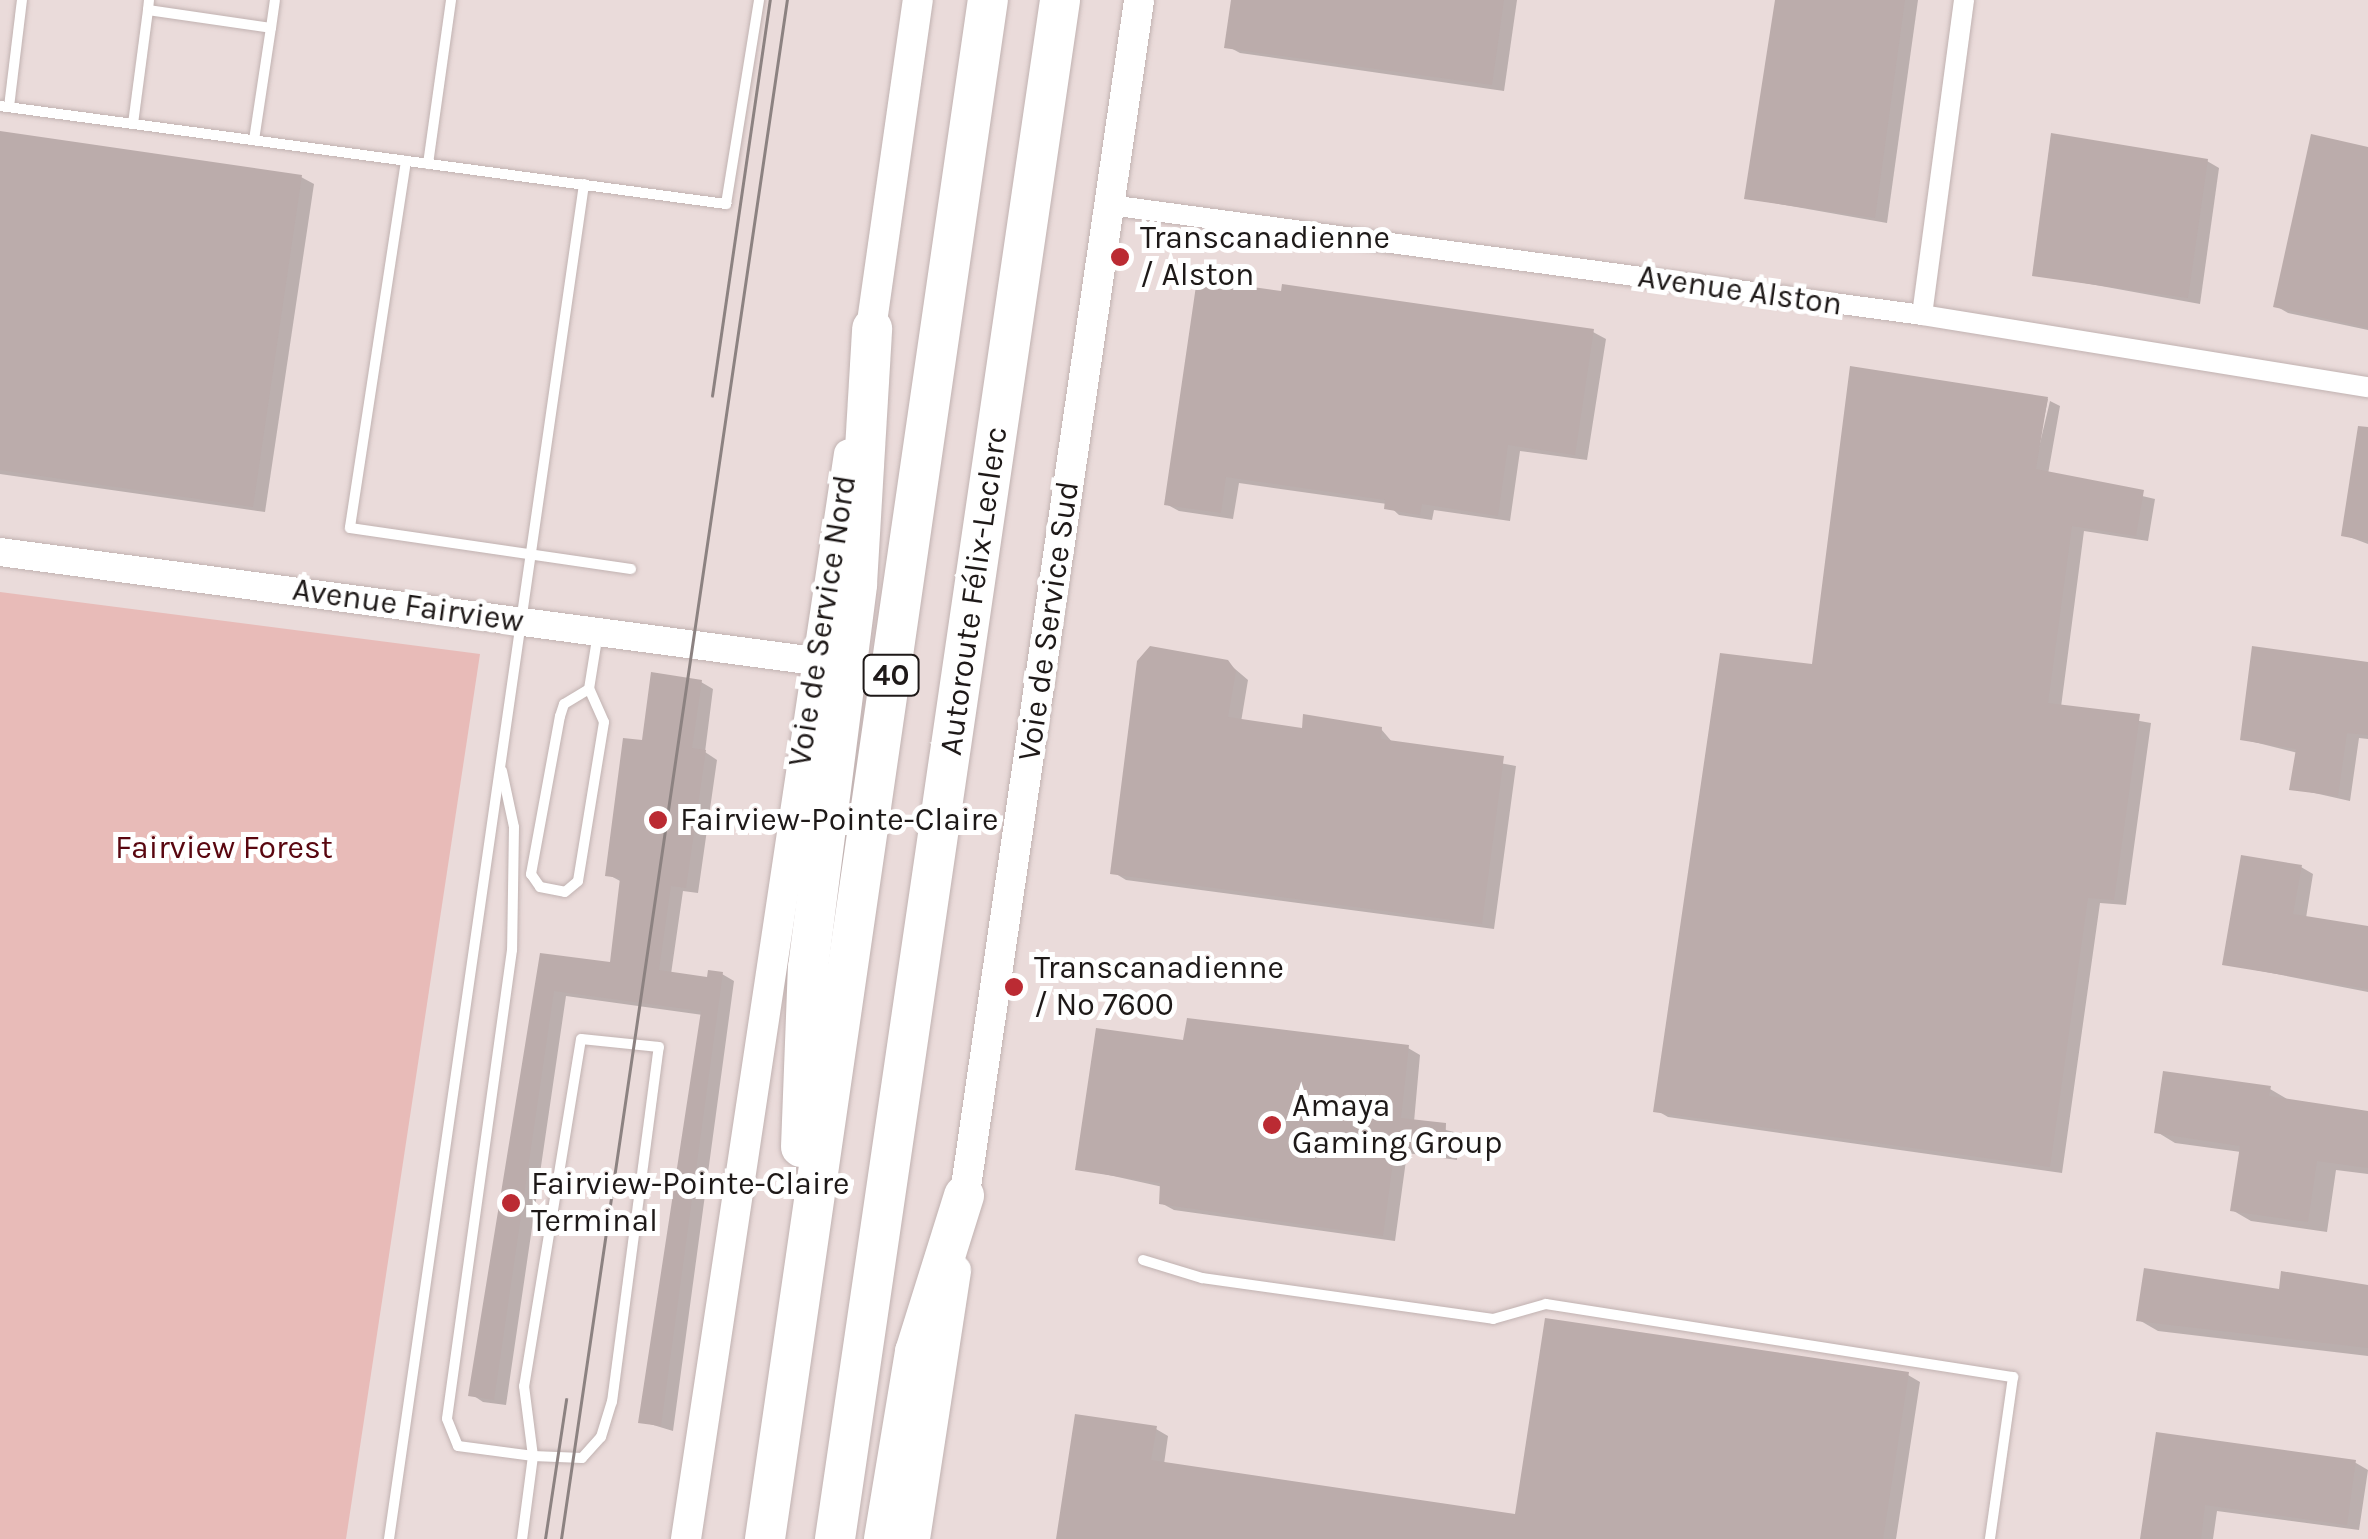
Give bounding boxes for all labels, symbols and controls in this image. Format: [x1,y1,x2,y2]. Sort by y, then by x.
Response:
place label: Transcanadienne / Alston [1140,220,1390,295]
marker: Transcanadienne / Alston [1109,246,1131,268]
street label: Avenue Alston [1635,258,1845,324]
street label: Autoroute Félix-Leclerc [932,424,1016,758]
street label: Voie de Service Nord [781,473,865,769]
street label: Voie de Service Sud [1010,479,1088,763]
street label: Avenue Fairview [290,571,526,641]
road number: 40 [861,650,921,700]
place label: Fairview-Pointe-Claire [680,801,998,839]
marker: Fairview-Pointe-Claire [645,807,671,833]
park label: Fairview Forest [115,829,333,867]
place label: Transcanadienne / No 7600 [1034,950,1284,1025]
marker: Transcanadienne / No 7600 [1003,976,1025,998]
place label: Amaya Gaming Group [1292,1088,1502,1163]
marker: Amaya Gaming Group [1261,1114,1283,1136]
place label: Fairview-Pointe-Claire Terminal [531,1166,849,1241]
marker: Fairview-Pointe-Claire Terminal [500,1192,522,1214]

